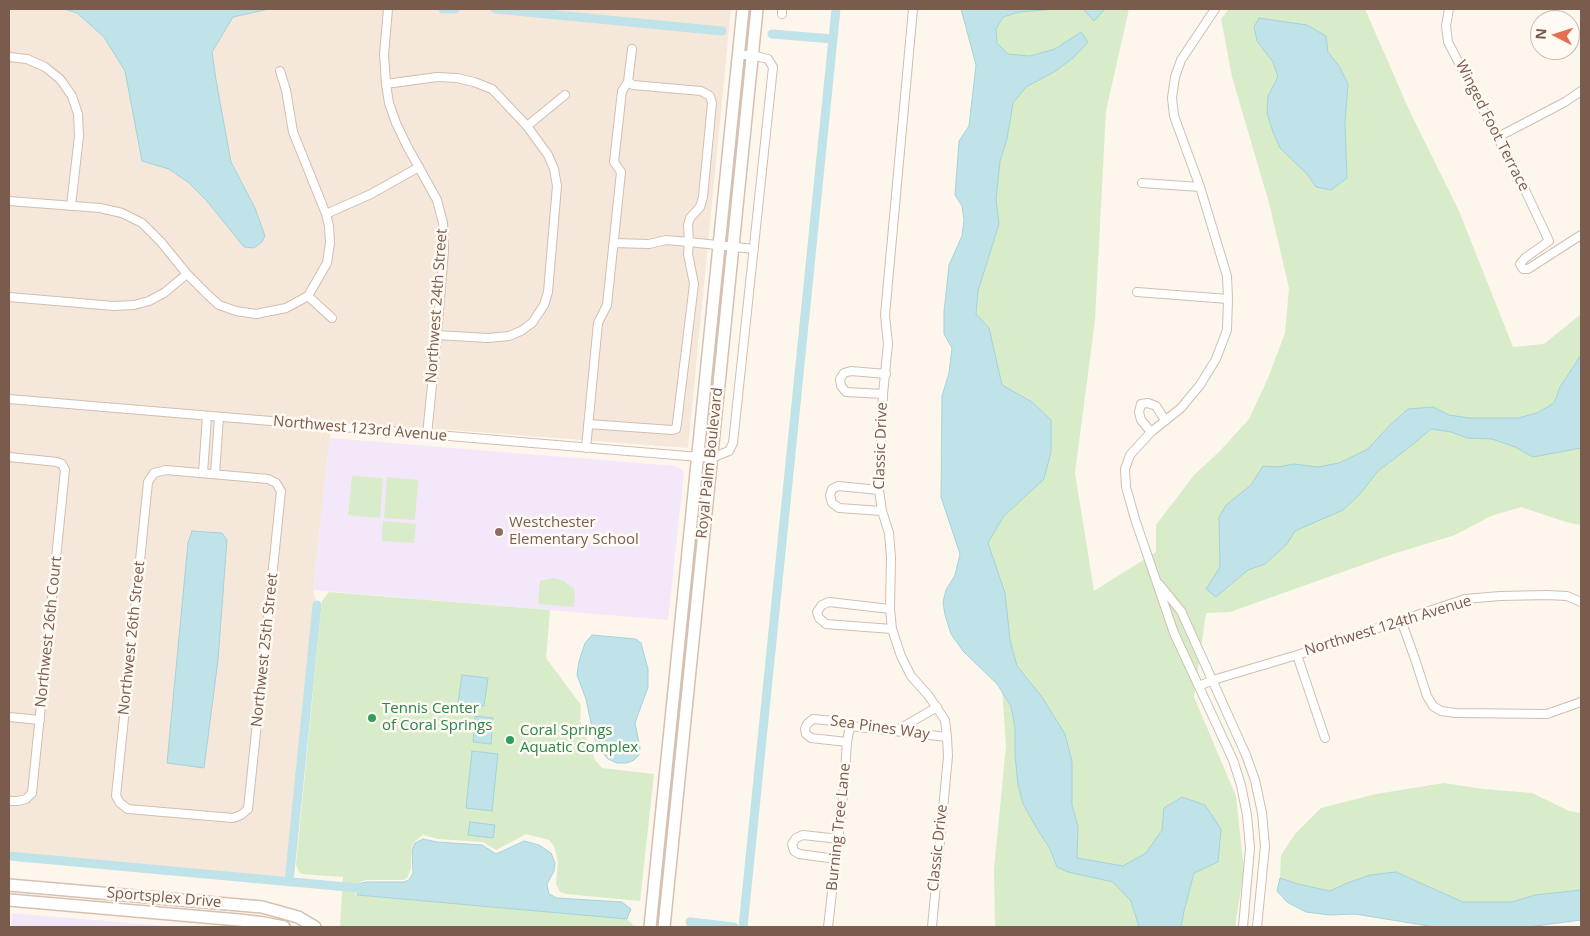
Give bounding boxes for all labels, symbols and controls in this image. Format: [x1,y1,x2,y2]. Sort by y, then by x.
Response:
north arrow [1530,10,1580,60]
text: N [1531,27,1551,40]
street label: Winged Foot Terrace [1451,58,1533,194]
street label: Northwest 24th Street [423,228,451,384]
street label: Royal Palm Boulevard [693,386,727,540]
street label: Classic Drive [870,402,892,490]
street label: Northwest 123rd Avenue [272,412,448,446]
place label: Westchester Elementary School [509,514,639,549]
marker: Westchester Elementary School [493,526,505,538]
street label: Northwest 26th Court [32,555,66,709]
street label: Northwest 26th Street [115,560,149,716]
street label: Northwest 25th Street [248,572,282,728]
street label: Northwest 124th Avenue [1302,592,1474,660]
place label: Tennis Center of Coral Springs [382,700,492,735]
marker: Tennis Center of Coral Springs [366,712,378,724]
street label: Sea Pines Way [829,712,931,744]
place label: Coral Springs Aquatic Complex [520,722,638,757]
marker: Coral Springs Aquatic Complex [504,734,516,746]
street label: Burning Tree Lane [823,762,855,892]
street label: Classic Drive [924,804,952,892]
street label: Sportsplex Drive [106,884,222,912]

